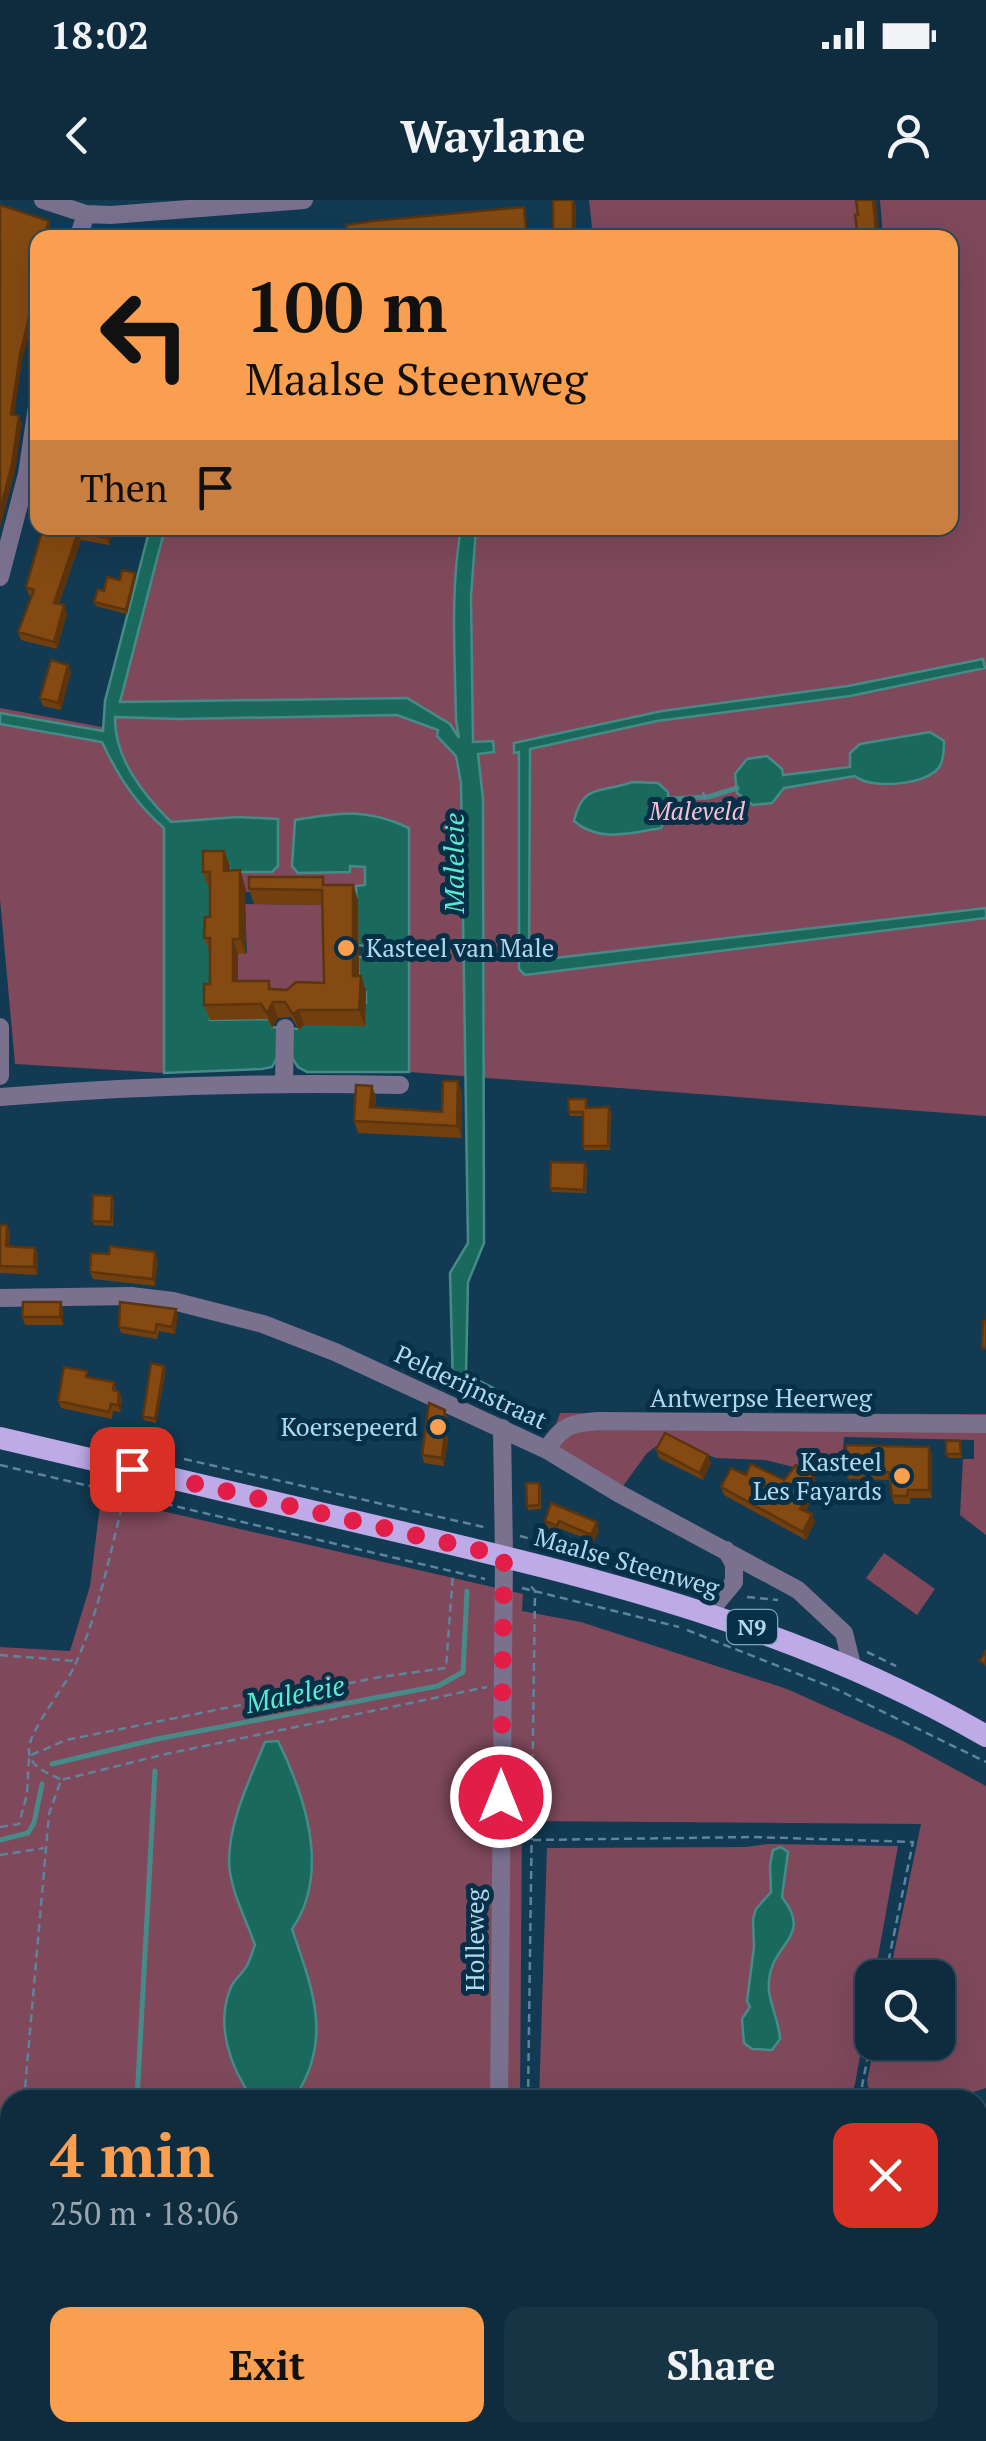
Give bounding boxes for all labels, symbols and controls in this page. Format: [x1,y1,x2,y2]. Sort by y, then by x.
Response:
text: 18:02 [50,10,149,60]
text: Waylane [400,105,586,165]
icon: back [50,108,105,163]
icon: person [881,108,936,163]
text: 100 m [245,259,447,352]
icon: left [80,270,210,400]
text: Maalse Steenweg [245,348,587,408]
icon: arrive [188,460,243,515]
text: Then [80,463,168,513]
park label: Maleveld [648,794,745,827]
water label: Maleleie [435,813,472,914]
place label: Kasteel van Male [366,931,554,964]
marker: Kasteel van Male [335,937,357,959]
street label: Pelderijnstraat [390,1337,553,1436]
street label: Antwerpse Heerweg [650,1381,873,1414]
place label: Koersepeerd [281,1410,418,1443]
marker: Koersepeerd [427,1416,449,1438]
pin [90,1427,175,1512]
icon: arrive [105,1442,160,1497]
place label: Kasteel Les Fayards [753,1445,882,1507]
marker: Kasteel Les Fayards [891,1465,913,1487]
street label: Maalse Steenweg [531,1519,724,1604]
road number: N9 [727,1610,777,1644]
water label: Maleleie [241,1666,348,1721]
position arrow [449,1745,553,1849]
street label: Holleweg [458,1888,491,1992]
map controls [855,1960,955,2060]
button: search [855,1960,955,2060]
text: 4 min [50,2115,214,2194]
button: close [833,2123,938,2228]
text: 250 m · 18:06 [50,2192,238,2234]
button: Exit [50,2307,484,2422]
button: Share [504,2307,938,2422]

